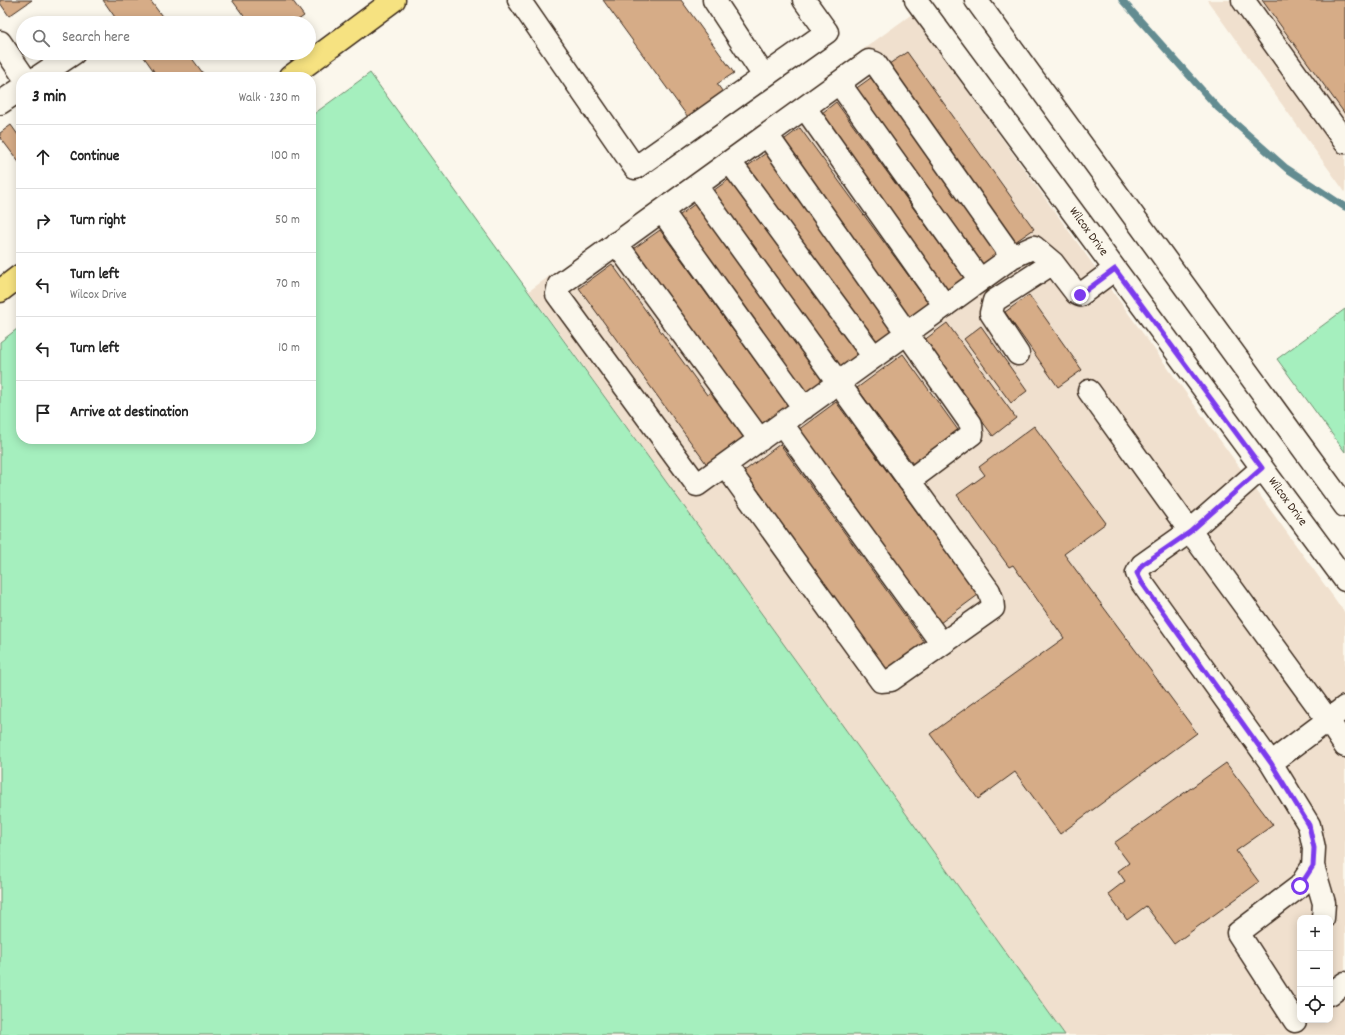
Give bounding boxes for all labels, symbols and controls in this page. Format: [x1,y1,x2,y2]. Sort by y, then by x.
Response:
search box [16,16,316,60]
icon: search [30,27,52,49]
text: Search here [62,27,130,49]
text: 3 min [32,86,66,110]
text: Walk · 230 m [239,89,300,108]
icon: ahead [32,146,54,168]
text: Continue [70,146,119,168]
text: 100 m [271,147,300,166]
street label: Wilcox Drive [1064,203,1113,261]
icon: right [32,210,54,232]
text: Turn right [70,210,126,232]
text: 50 m [275,211,300,230]
text: Turn left [70,264,119,286]
icon: left [32,274,54,296]
text: 70 m [276,275,300,294]
text: Wilcox Drive [70,286,127,305]
route end [1071,286,1089,304]
icon: left [32,338,54,360]
text: Turn left [70,338,119,360]
text: 10 m [278,339,300,358]
icon: arrive [32,402,54,424]
text: Arrive at destination [70,402,188,424]
street label: Wilcox Drive [1263,473,1312,531]
route start [1291,877,1309,895]
map controls [1297,915,1333,1023]
button: + [1297,915,1333,951]
button: − [1297,951,1333,987]
button: locate [1297,987,1333,1023]

